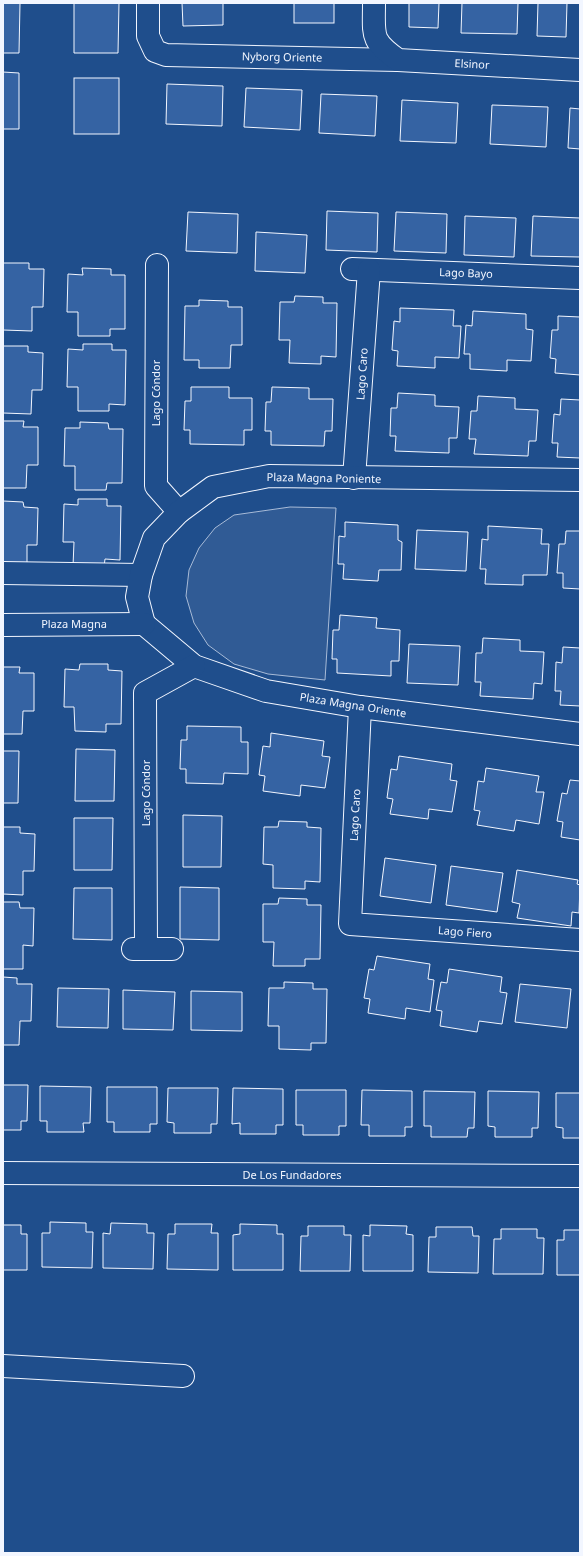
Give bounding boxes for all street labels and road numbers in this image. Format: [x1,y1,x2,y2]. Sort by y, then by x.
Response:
street label: Nyborg Oriente [242,48,322,65]
street label: Elsinor [454,55,490,72]
street label: Lago Bayo [439,264,494,281]
street label: Lago Caro [352,347,371,401]
street label: Lago Cóndor [148,359,163,426]
street label: Plaza Magna Poniente [267,469,381,486]
street label: Plaza Magna [41,616,107,631]
street label: Plaza Magna Oriente [299,689,407,720]
street label: Lago Cóndor [138,759,153,826]
street label: Lago Caro [346,788,363,841]
street label: Lago Fiero [438,922,493,941]
street label: De Los Fundadores [242,1167,342,1182]

